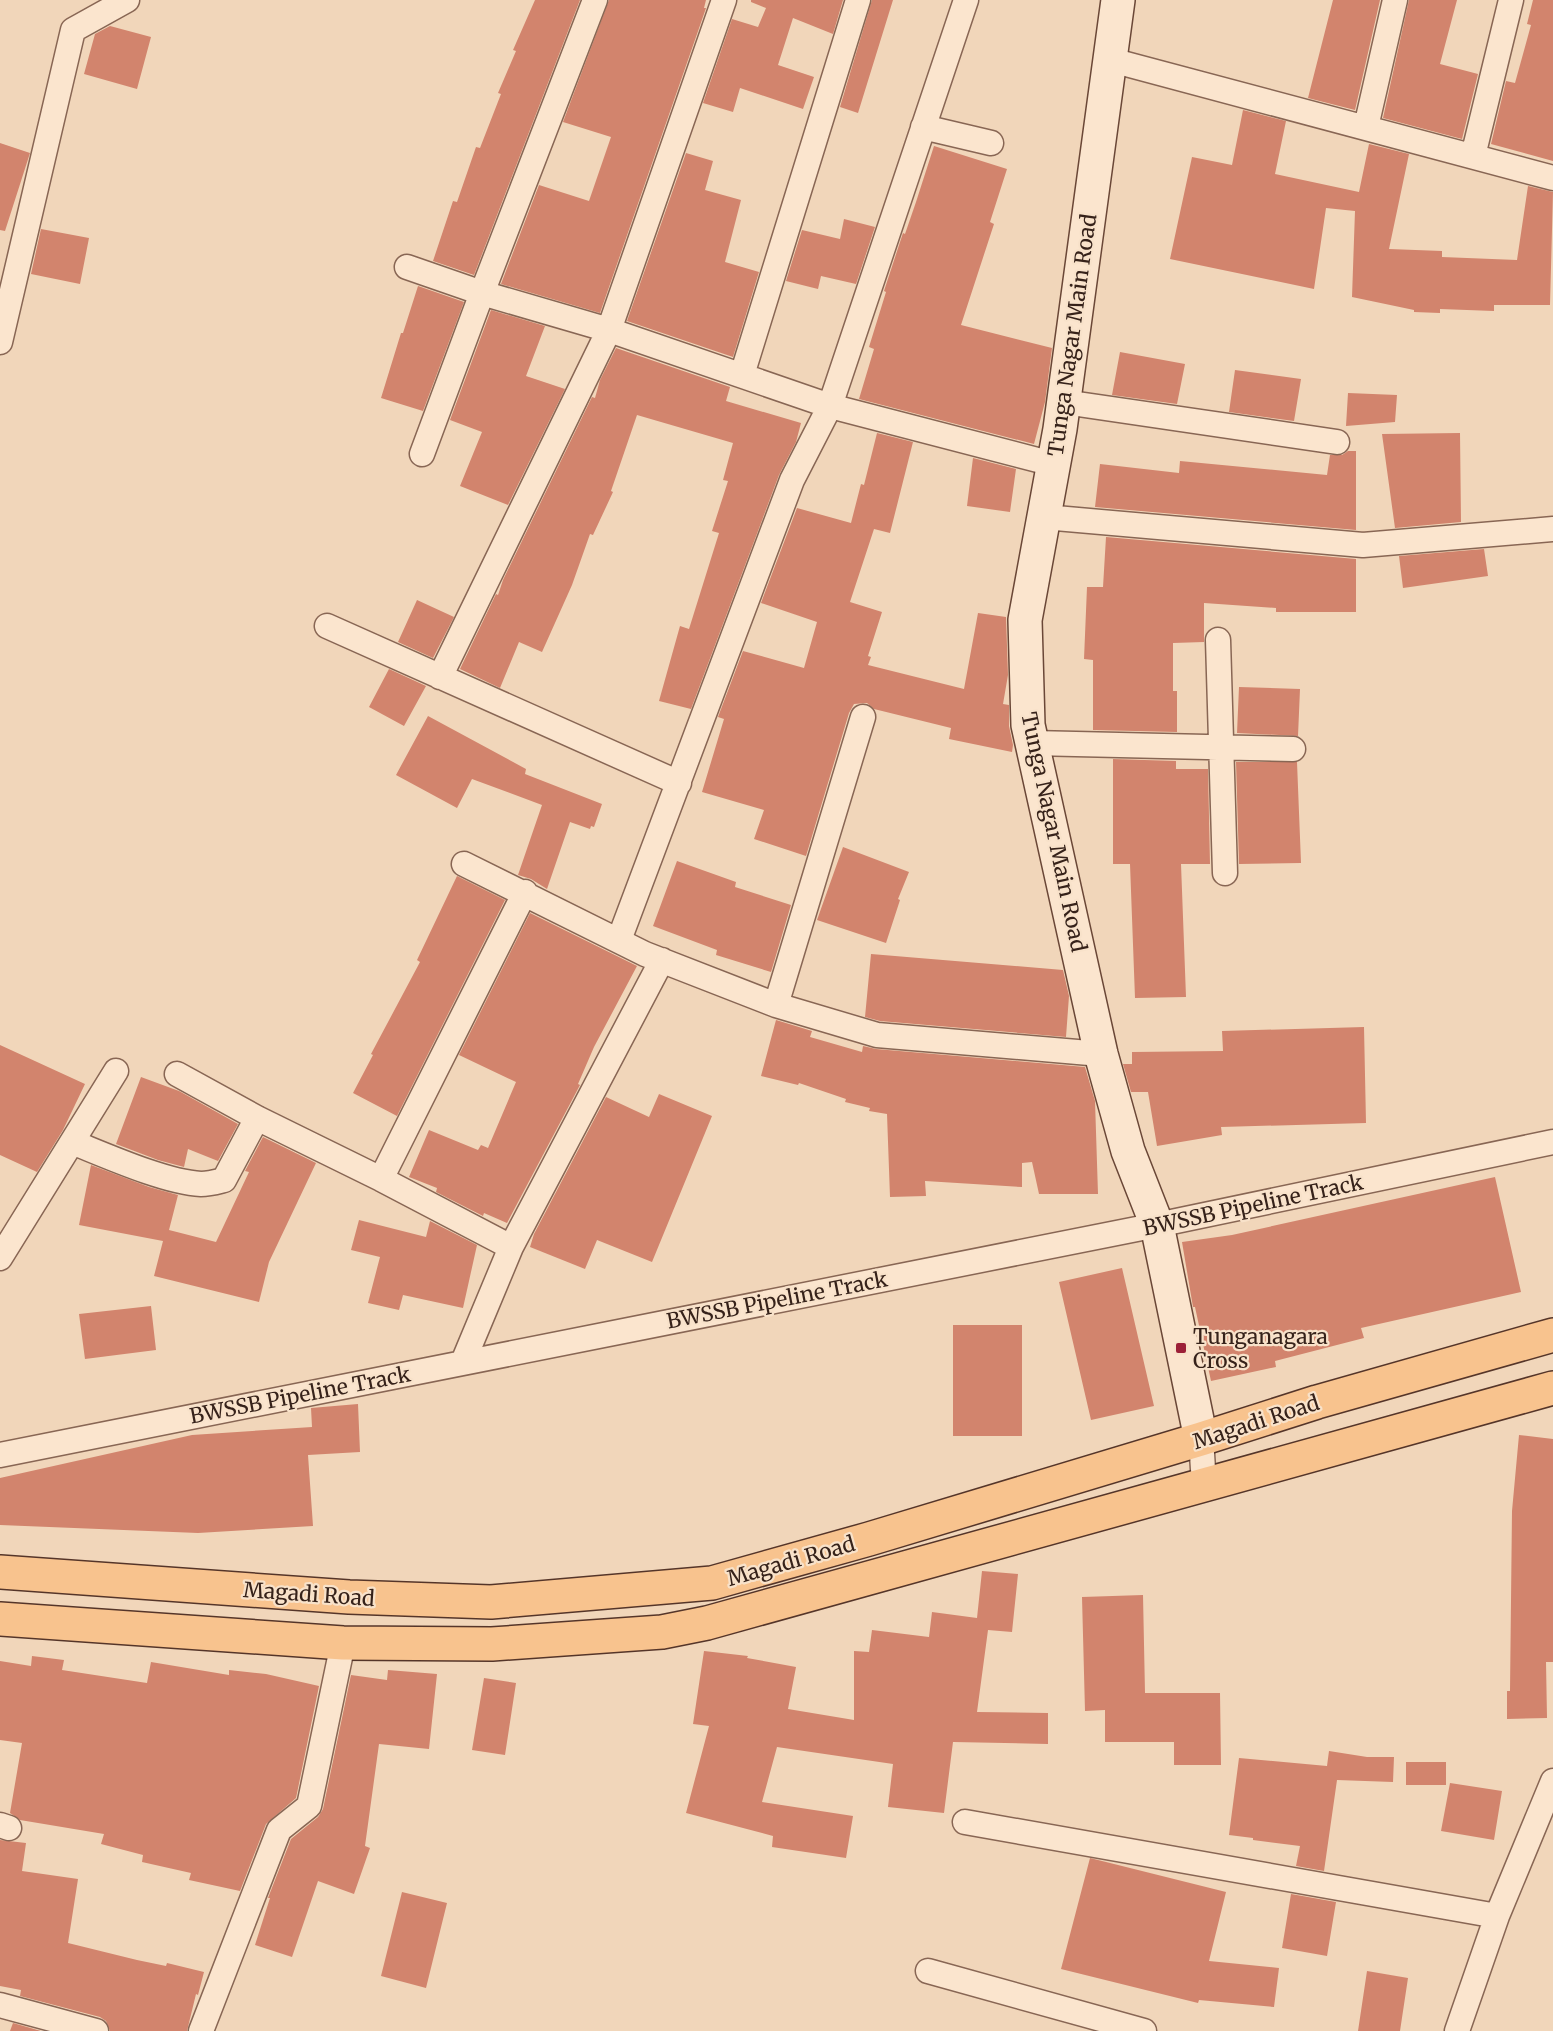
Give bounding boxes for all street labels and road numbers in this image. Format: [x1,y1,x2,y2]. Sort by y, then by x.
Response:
street label: Tunga Nagar Main Road [1042,212,1102,458]
street label: Tunga Nagar Main Road [1015,710,1093,955]
street label: BWSSB Pipeline Track [1140,1168,1366,1242]
street label: BWSSB Pipeline Track [664,1265,890,1335]
street label: BWSSB Pipeline Track [187,1360,413,1430]
street label: Magadi Road [1189,1389,1323,1455]
street label: Magadi Road [724,1530,858,1592]
street label: Magadi Road [242,1576,376,1612]

